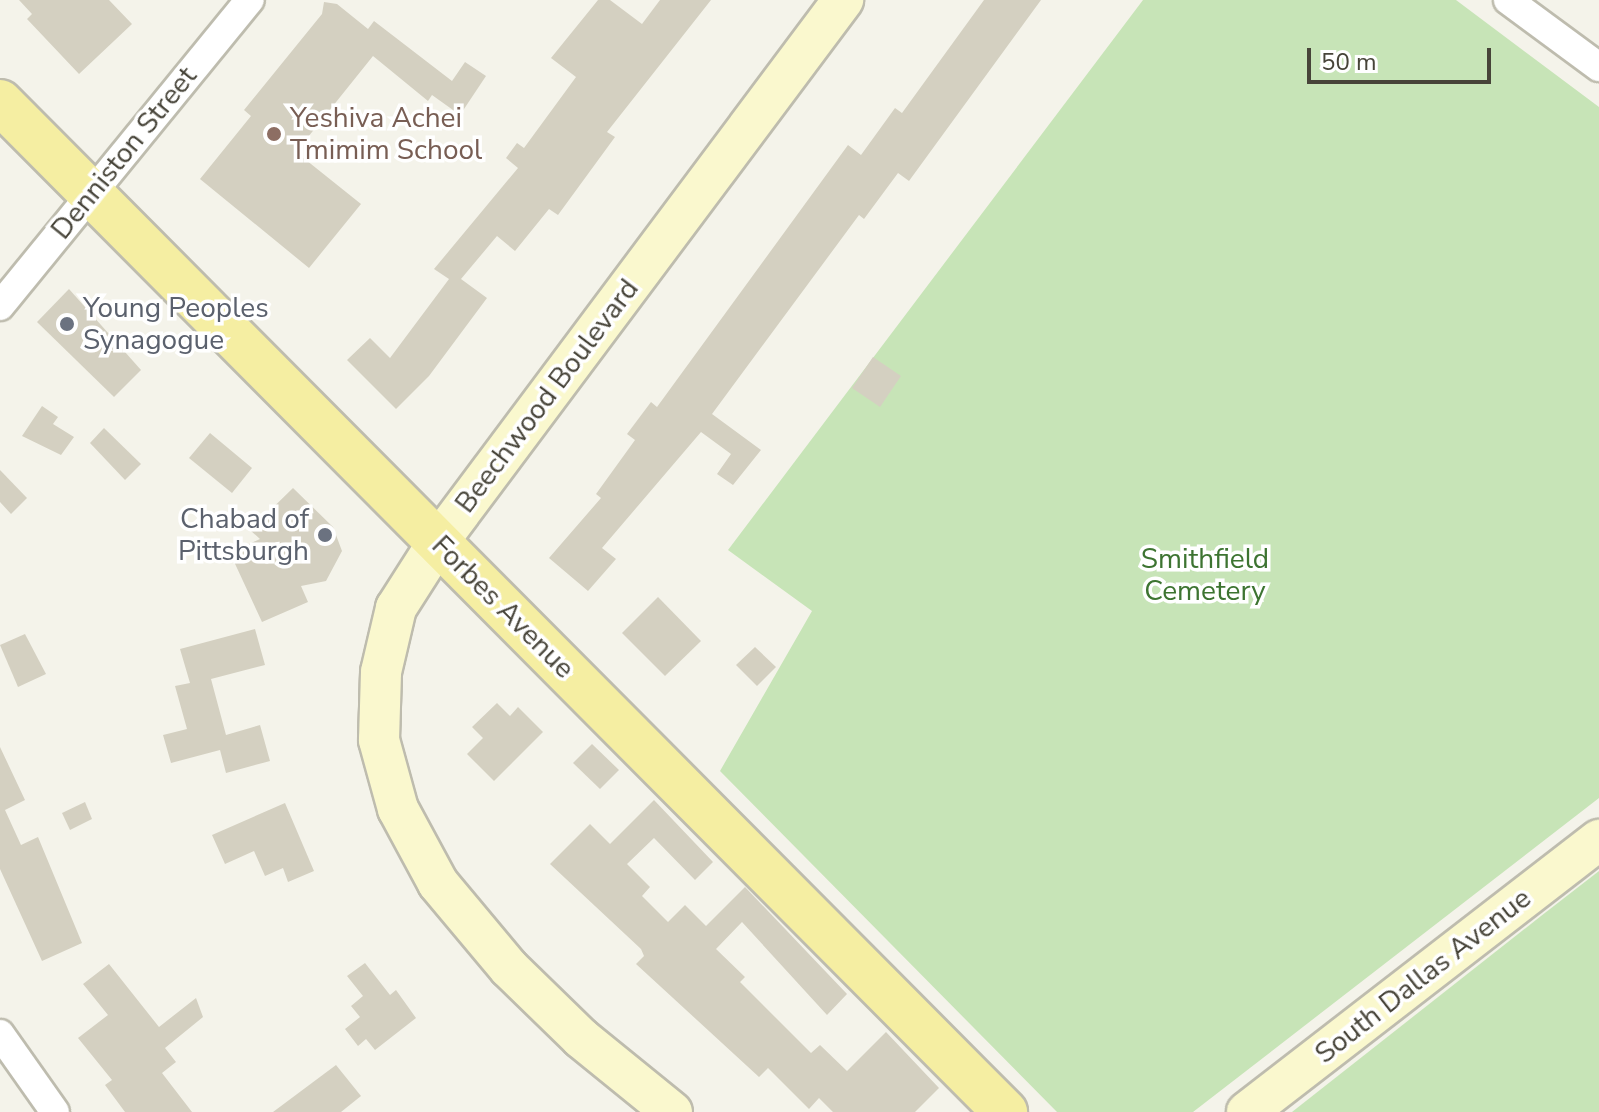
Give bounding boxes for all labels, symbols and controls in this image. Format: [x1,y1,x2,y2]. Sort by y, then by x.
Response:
scale bar [1311,32,1495,82]
text: 50 m [1321,46,1377,78]
street label: Denniston Street [44,60,204,246]
place label: Yeshiva Achei Tmimim School [290,101,482,167]
marker: Yeshiva Achei Tmimim School [265,125,283,143]
street label: Beechwood Boulevard [448,273,646,519]
place label: Young Peoples Synagogue [83,291,269,357]
marker: Young Peoples Synagogue [58,315,76,333]
place label: Chabad of Pittsburgh [178,502,309,568]
marker: Chabad of Pittsburgh [316,526,334,544]
street label: Forbes Avenue [425,529,581,685]
park label: Smithfield Cemetery [1141,542,1269,608]
street label: South Dallas Avenue [1308,881,1538,1071]

